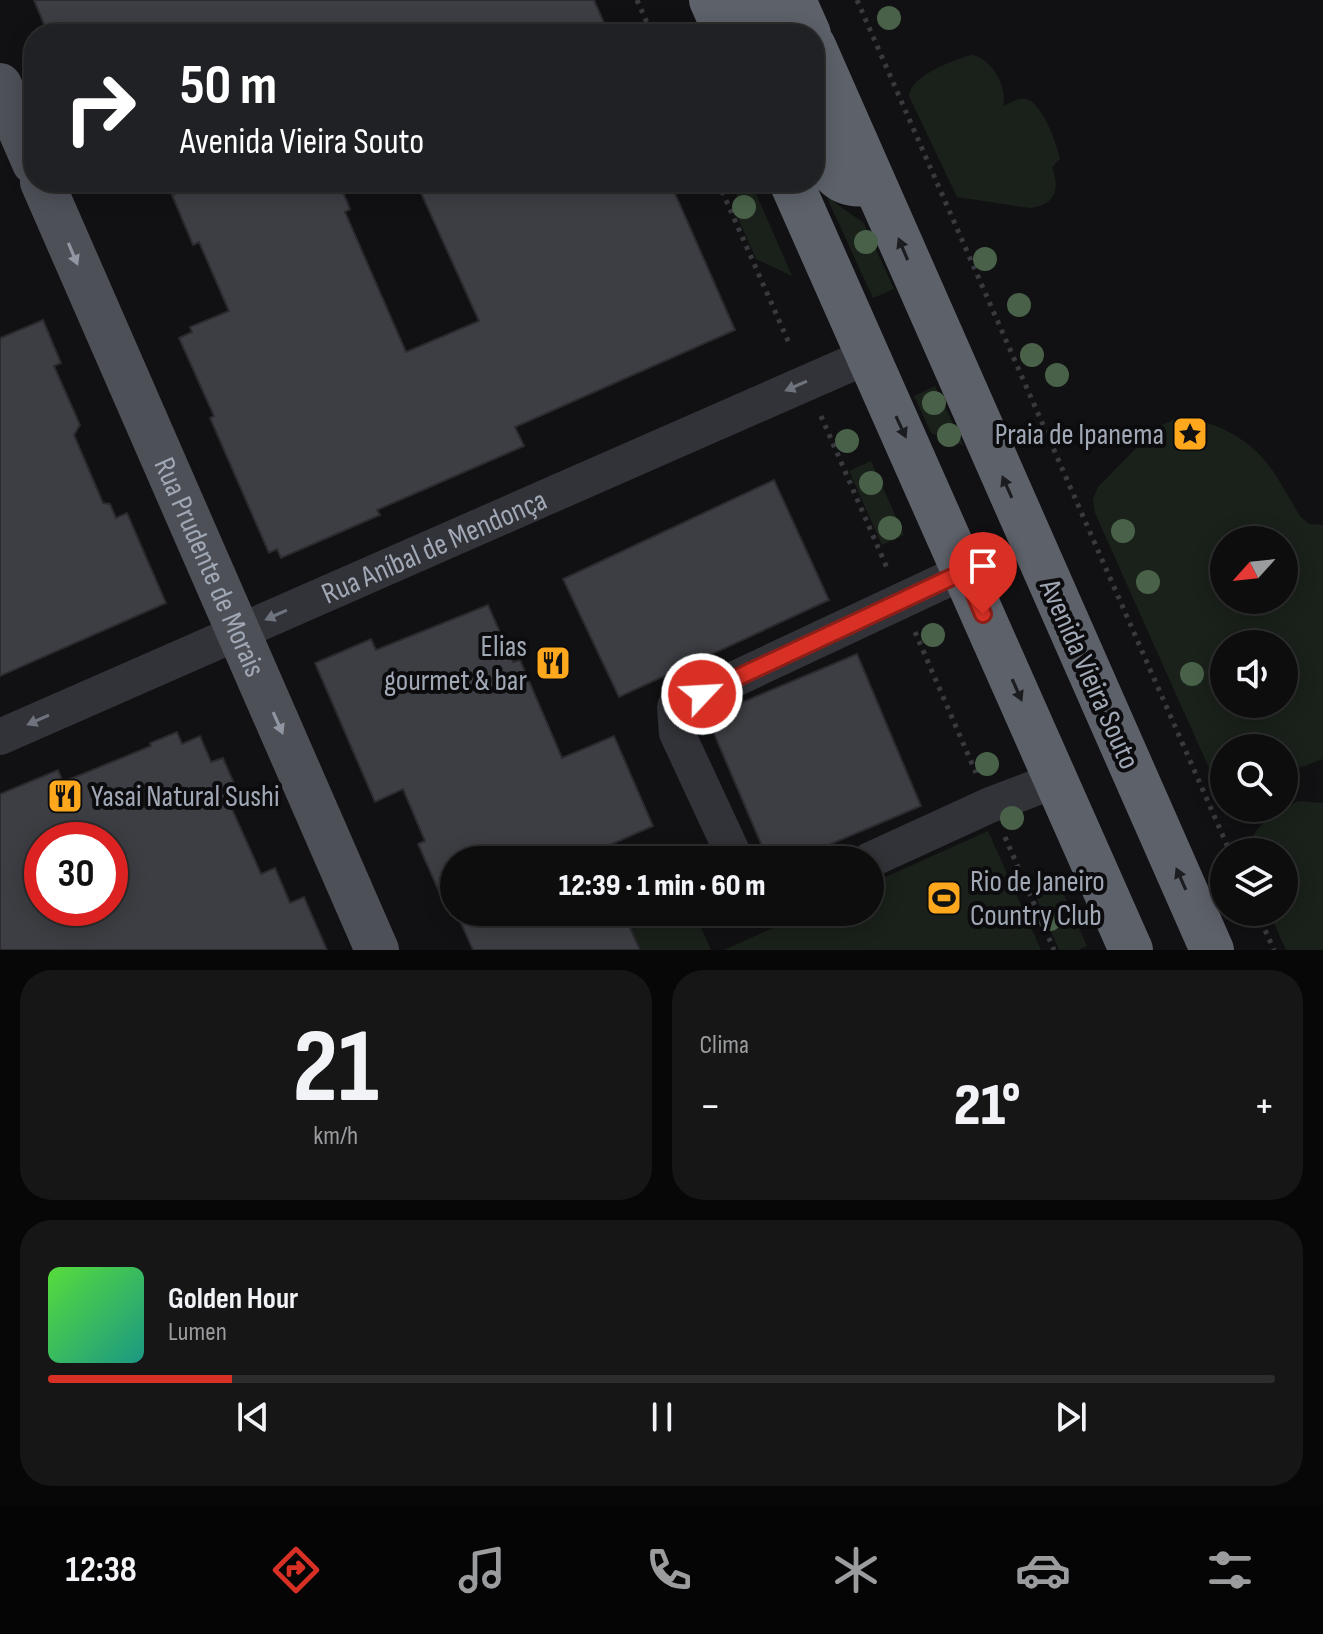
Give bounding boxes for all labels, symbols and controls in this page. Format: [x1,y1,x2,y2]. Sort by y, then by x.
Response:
text: 50 m [180,53,277,120]
icon: right [48,56,152,160]
text: Avenida Vieira Souto [180,121,424,164]
one-way arrow [896,237,909,261]
one-way arrow [67,242,80,265]
one-way arrow [784,379,808,392]
one-way arrow [894,415,907,438]
place icon: Praia de Ipanema [1171,415,1209,453]
place label: Praia de Ipanema [995,417,1164,453]
street label: Rua Prudente de Morais [145,452,273,683]
one-way arrow [1001,476,1014,499]
street label: Rua Aníbal de Mendonça [316,482,552,613]
north arrow [1210,526,1298,614]
map controls [1210,526,1298,926]
pin [949,532,1017,614]
icon: arrive [961,544,1005,588]
street label: Avenida Vieira Souto [1031,573,1147,775]
one-way arrow [264,608,288,621]
place label: Elias gourmet & bar [384,629,527,699]
button: sound [1210,630,1298,718]
restaurant icon: Elias gourmet & bar [534,644,572,682]
position arrow [660,652,744,736]
one-way arrow [1010,678,1023,702]
one-way arrow [271,711,284,735]
one-way arrow [26,713,50,726]
button: search [1210,734,1298,822]
restaurant icon: Yasai Natural Sushi [46,777,84,815]
place label: Yasai Natural Sushi [91,779,279,815]
speed limit sign: 30 [24,822,128,926]
button: layers [1210,838,1298,926]
place label: Rio de Janeiro Country Club [970,864,1105,934]
one-way arrow [1174,867,1187,890]
text: 12:39 · 1 min · 60 m [559,868,765,904]
sports icon: Rio de Janeiro Country Club [925,879,963,917]
text: 21 [293,1006,379,1131]
text: Clima [700,1030,749,1061]
text: 21° [954,1070,1021,1142]
text: − [700,1080,721,1133]
text: + [1253,1080,1275,1133]
text: km/h [313,1121,358,1152]
text: Golden Hour [168,1281,298,1317]
text: Lumen [168,1317,227,1348]
icon: previous [231,1395,275,1439]
icon: pause [640,1395,684,1439]
icon: next [1049,1395,1093,1439]
icon: directions [268,1542,324,1598]
icon: music [454,1542,510,1598]
icon: phone [641,1542,697,1598]
icon: climate [828,1542,884,1598]
icon: car [1015,1542,1071,1598]
icon: filters [1202,1542,1258,1598]
text: 12:38 [65,1549,137,1592]

